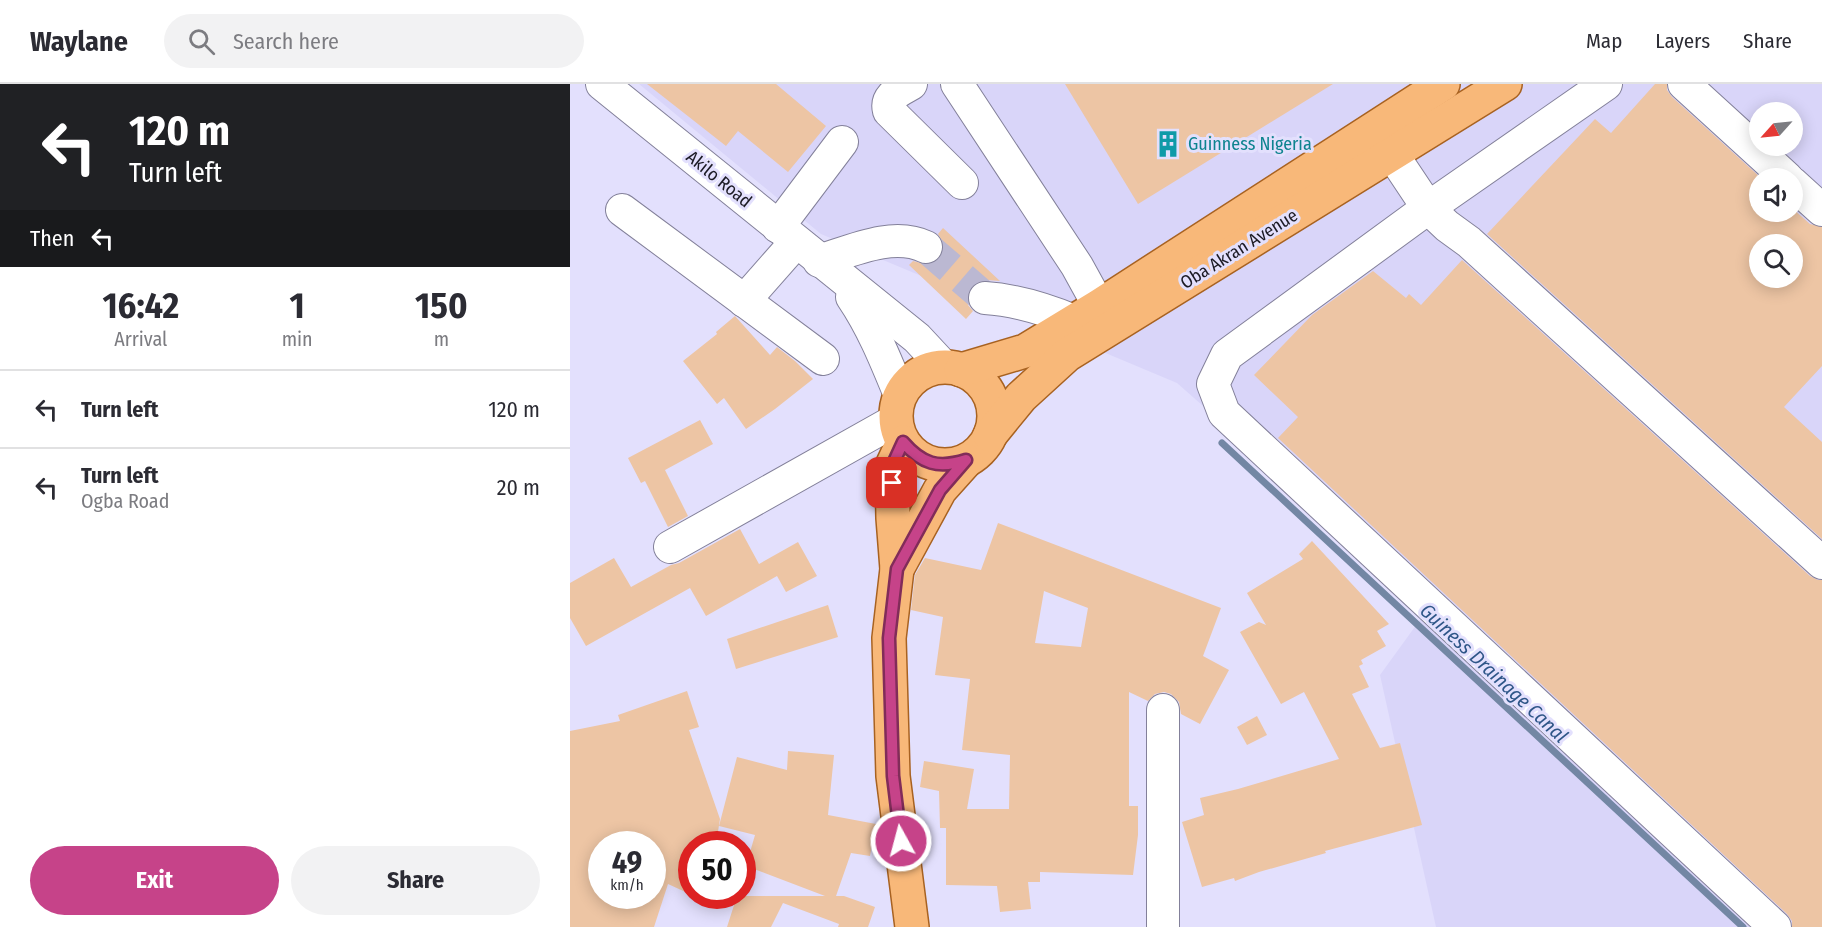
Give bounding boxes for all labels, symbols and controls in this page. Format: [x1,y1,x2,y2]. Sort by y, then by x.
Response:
search box [164,14,584,68]
text: Waylane [30,25,128,58]
icon: search [185,25,218,58]
text: Search here [233,28,339,55]
text: Map [1586,28,1622,54]
text: Layers [1655,28,1710,54]
text: Share [1743,28,1792,54]
north arrow [1749,102,1803,156]
map controls [1749,102,1803,288]
text: 120 m [129,106,230,156]
icon: left [30,108,108,186]
building icon: Guinness Nigeria [1153,129,1183,159]
place label: Guinness Nigeria [1188,133,1312,155]
street label: Akilo Road [682,146,756,212]
text: Turn left [129,157,222,189]
button: sound [1749,168,1803,222]
street label: Oba Akran Avenue [1176,204,1302,294]
icon: left [86,222,119,255]
text: Then [30,225,74,252]
button: search [1749,234,1803,288]
text: 16:42 [102,284,179,328]
text: 1 [290,284,305,328]
text: 150 [415,284,468,328]
text: Arrival [114,327,167,351]
text: min [282,327,313,351]
text: m [434,327,449,351]
icon: left [30,393,63,426]
text: Turn left [81,396,159,423]
text: 120 m [488,396,540,423]
pin [866,457,917,508]
text: Turn left [81,462,159,489]
icon: arrive [875,466,908,499]
icon: left [30,471,63,504]
text: 20 m [497,474,540,501]
text: Ogba Road [81,489,169,513]
water label: Guiness Drainage Canal [1415,598,1573,748]
position arrow [869,809,933,873]
speed limit sign: 50 [678,831,756,909]
text: 49 [612,845,642,881]
button: Exit [30,846,279,915]
button: Share [291,846,540,915]
text: km/h [610,876,644,894]

